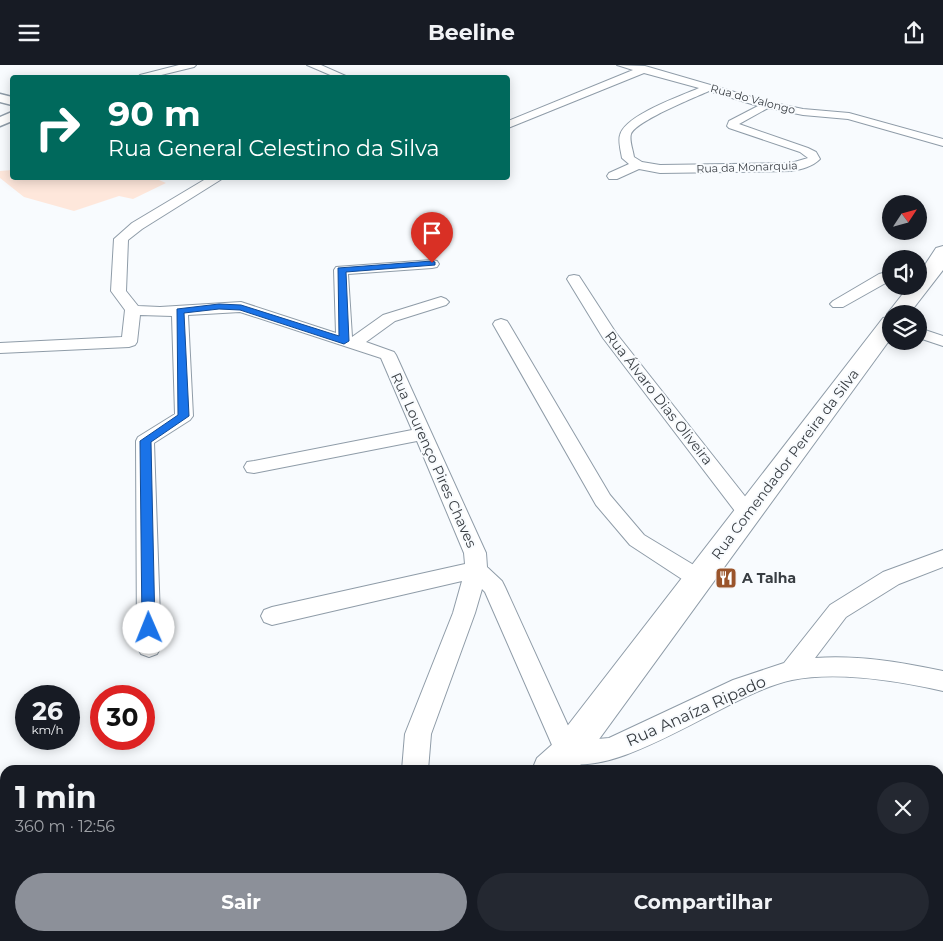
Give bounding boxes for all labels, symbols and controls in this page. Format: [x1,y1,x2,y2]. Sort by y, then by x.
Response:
icon: menu [15,19,43,47]
text: Beeline [428,19,515,46]
icon: share [900,19,928,47]
street label: Rua do Valongo [709,81,797,117]
text: 90 m [108,92,201,135]
icon: right [25,95,90,160]
text: Rua General Celestino da Silva [108,135,440,162]
street label: Rua da Monarquia [696,158,798,176]
north arrow [882,195,928,240]
map controls [882,195,927,350]
pin [411,212,453,263]
icon: arrive [418,219,446,247]
button: sound [882,250,927,295]
button: layers [882,305,927,350]
street label: Rua Álvaro Dias Oliveira [601,327,717,469]
street label: Rua Comendador Pereira da Silva [707,365,863,563]
street label: Rua Lourenço Pires Chaves [387,370,481,550]
restaurant icon: A Talha [714,566,738,590]
place label: A Talha [741,569,796,587]
position arrow [122,601,174,653]
street label: Rua Anaíza Ripado [623,672,769,750]
speed limit sign: 30 [90,685,155,750]
text: 26 [32,696,63,726]
text: km/h [31,722,64,737]
text: 1 min [15,779,96,816]
button: close [877,782,929,834]
text: 360 m · 12:56 [15,817,115,836]
button: Sair [15,873,467,931]
button: Compartilhar [477,873,929,931]

